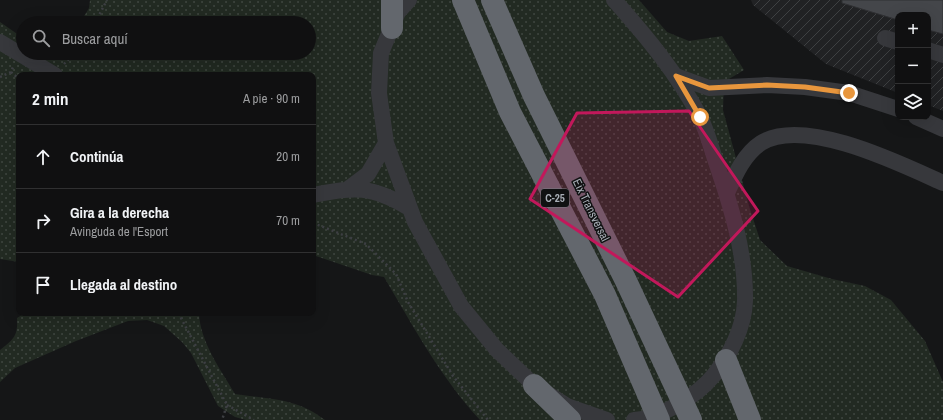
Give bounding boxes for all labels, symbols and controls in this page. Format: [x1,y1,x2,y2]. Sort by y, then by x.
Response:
map controls [895,12,931,120]
button: + [895,12,931,48]
search box [16,16,316,60]
icon: search [30,27,52,49]
text: Buscar aquí [62,28,128,49]
button: − [895,48,931,84]
route end [840,84,858,102]
button: layers [895,84,931,120]
text: 2 min [32,87,68,110]
text: A pie · 90 m [243,90,300,107]
route start [691,108,709,126]
icon: ahead [32,146,54,168]
text: Continúa [70,146,123,167]
text: 20 m [276,148,300,165]
street label: Eix Transversal [569,176,613,244]
road number: C-25 [541,189,569,207]
text: Gira a la derecha [70,202,169,223]
icon: right [32,210,54,232]
text: 70 m [276,212,300,229]
text: Avinguda de l'Esport [70,223,168,240]
icon: arrive [32,274,54,296]
text: Llegada al destino [70,274,177,295]

